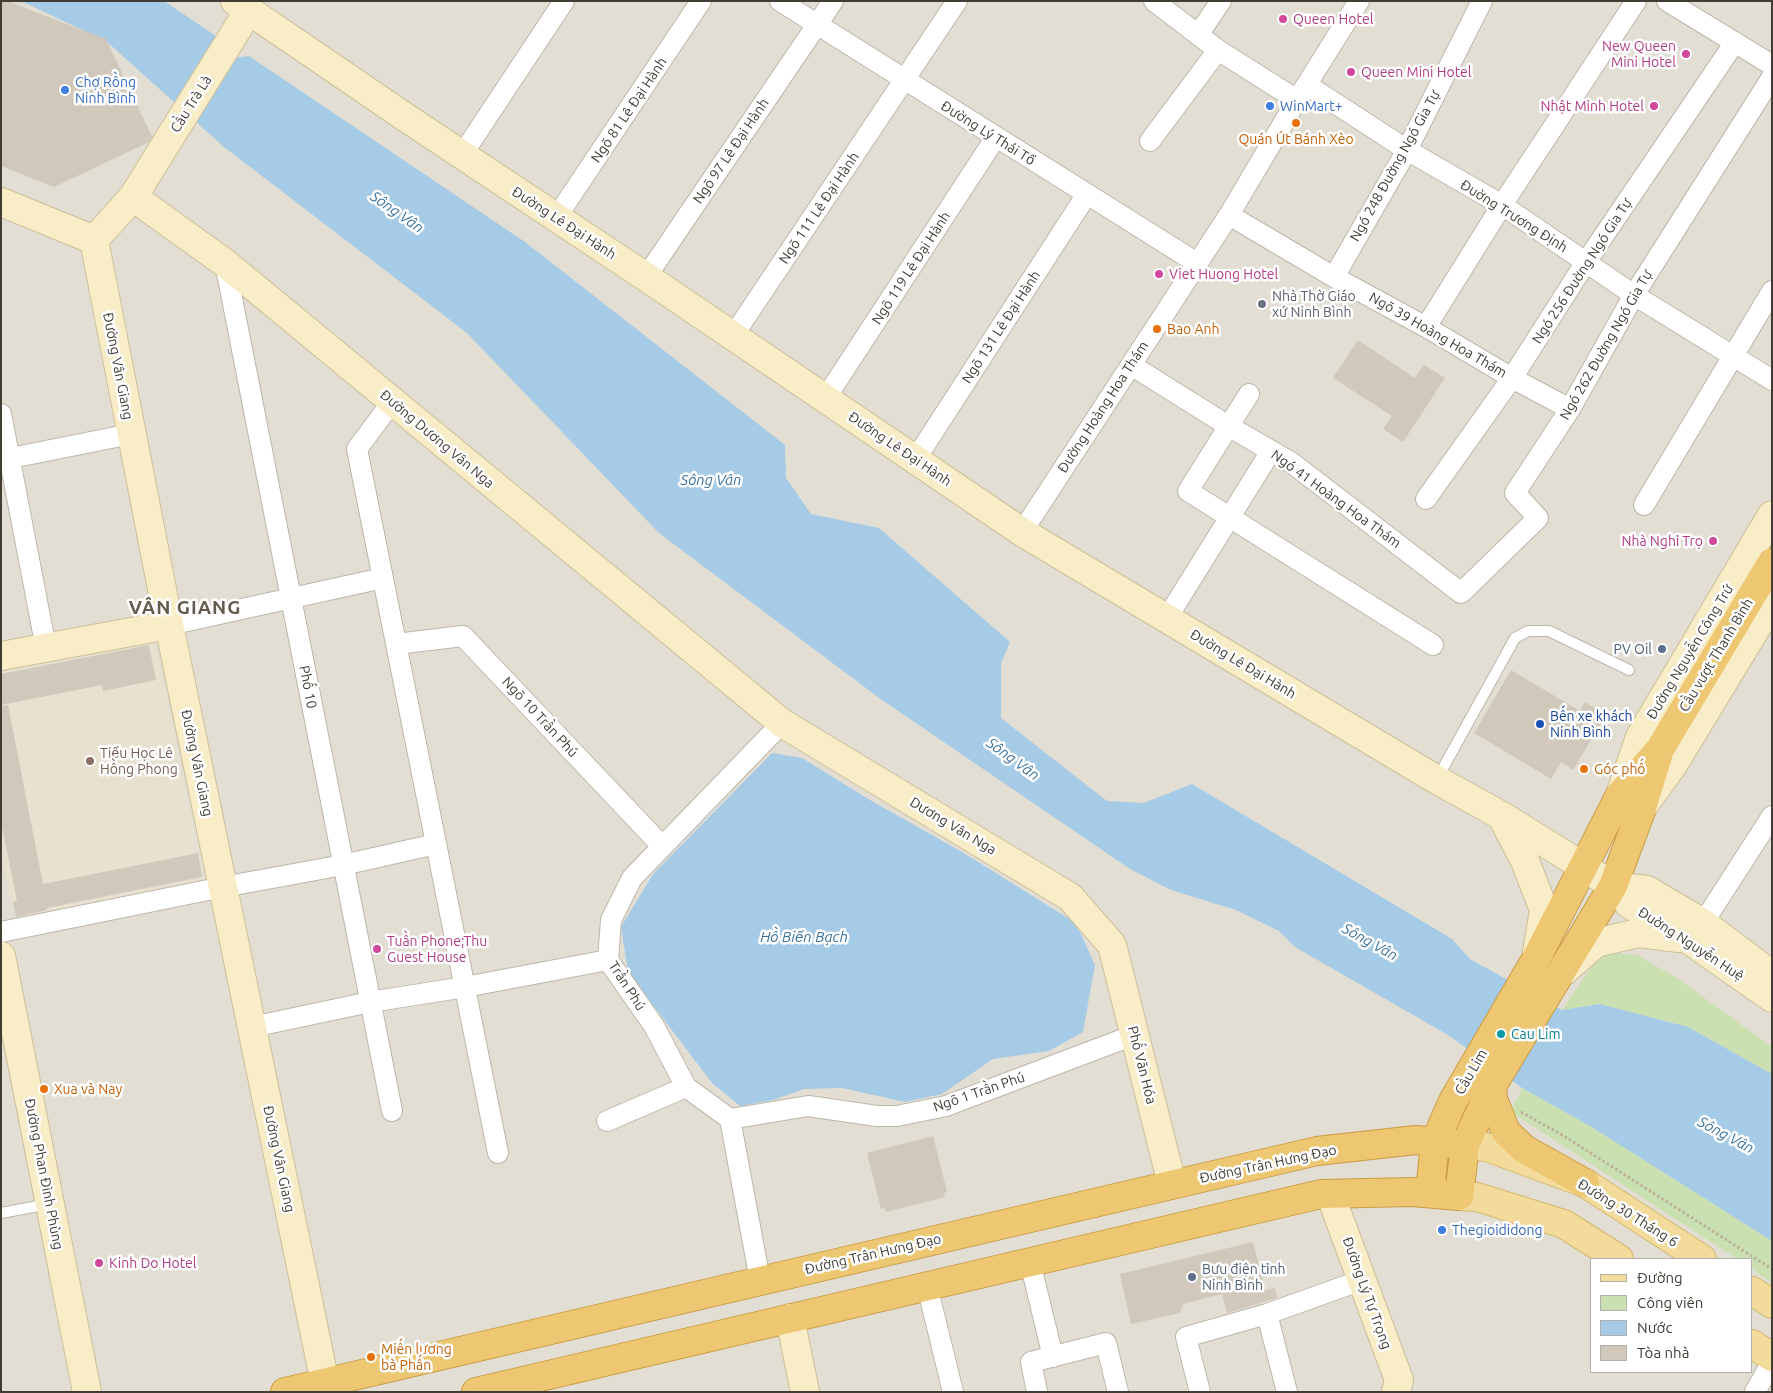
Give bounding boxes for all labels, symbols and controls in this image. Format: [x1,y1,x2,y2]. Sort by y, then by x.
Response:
place label: Queen Hotel [1293,11,1373,27]
marker: Queen Hotel [1277,13,1289,25]
place label: New Queen Mini Hotel [1602,38,1676,70]
marker: New Queen Mini Hotel [1680,48,1692,60]
street label: Ngõ 81 Lê Đại Hành [588,54,670,166]
place label: Queen Mini Hotel [1361,64,1472,80]
marker: Queen Mini Hotel [1345,66,1357,78]
street label: Cầu Trà Là [167,72,215,136]
place label: Chợ Rồng Ninh Bình [75,74,136,106]
marker: Chợ Rồng Ninh Bình [59,84,71,96]
street label: Ngó 248 Đuờng Ngó Gia Tự [1346,88,1444,244]
street label: Ngõ 97 Lê Đại Hành [690,95,772,207]
street label: Đường Lý Thái Tổ [938,97,1038,169]
place label: WinMart+ [1280,98,1343,114]
place label: Nhật Minh Hotel [1541,98,1644,114]
marker: WinMart+ [1264,100,1276,112]
marker: Nhật Minh Hotel [1648,100,1660,112]
marker: Quán Út Bánh Xèo [1290,117,1302,129]
place label: Quán Út Bánh Xèo [1238,131,1354,147]
street label: Ngõ 111 Lê Đại Hành [775,149,863,267]
street label: Đuờng Trương Định [1457,176,1571,256]
street label: Đường Lê Đại Hành [509,183,619,263]
water label: Sông Vân [367,187,427,237]
street label: Ngó 256 Đuờng Ngó Gia Tự [1529,195,1635,347]
street label: Ngõ 119 Lê Đại Hành [868,208,954,328]
place label: Viet Huong Hotel [1169,266,1278,282]
street label: Ngõ 131 Lê Đại Hành [958,267,1044,387]
street label: Ngó 262 Đuờng Ngó Gia Tự [1556,267,1656,423]
marker: Viet Huong Hotel [1153,268,1165,280]
place label: Nhà Thờ Giáo xứ Ninh Bình [1272,288,1356,321]
street label: Ngõ 39 Hoàng Hoa Thám [1366,289,1510,381]
marker: Nhà Thờ Giáo xứ Ninh Bình [1256,298,1268,310]
street label: Đường Vân Giang [99,311,137,421]
place label: Bao Anh [1167,321,1220,337]
marker: Bao Anh [1151,323,1163,335]
street label: Đường Hoàng Hoa Thám [1054,338,1152,476]
street label: Đường Dương Vân Nga [377,386,497,492]
street label: Đường Lê Đại Hành [845,408,955,490]
street label: Ngó 41 Hoàng Hoa Thám [1268,446,1404,552]
water label: Sông Vân [681,471,741,489]
place label: Nhà Nghỉ Trọ [1621,533,1703,549]
marker: Nhà Nghỉ Trọ [1707,535,1719,547]
street label: Đường Nguyễn Công Trứ [1643,582,1737,722]
street label: Cầu vượt Thanh Bình [1675,595,1757,715]
district label: VÂN GIANG [128,597,242,619]
street label: Đường Lê Đại Hành [1187,626,1299,702]
place label: PV Oil [1614,641,1652,657]
marker: PV Oil [1656,643,1668,655]
street label: Phố 10 [296,664,320,710]
street label: Ngõ 10 Trần Phú [498,673,582,761]
street label: Đường Vân Giang [177,708,217,818]
place label: Bến xe khách Ninh Bình [1550,708,1632,740]
marker: Bến xe khách Ninh Bình [1534,718,1546,730]
water label: Sông Vân [983,734,1043,784]
place label: Tiểu Học Lê Hồng Phong [100,745,178,778]
marker: Tiểu Học Lê Hồng Phong [84,755,96,767]
place label: Góc phố [1594,761,1646,777]
marker: Góc phố [1578,763,1590,775]
street label: Dương Vân Nga [907,794,999,858]
street label: Đuờng Nguyễn Huệ [1635,904,1747,984]
water label: Sông Vân [1339,919,1401,965]
water label: Hồ Biển Bạch [760,928,848,946]
place label: Tuần Phone;Thu Guest House [387,933,487,966]
marker: Tuần Phone;Thu Guest House [371,943,383,955]
street label: Trần Phú [605,958,649,1014]
street label: Phố Văn Hóa [1124,1024,1160,1106]
place label: Cau Lim [1511,1026,1561,1042]
marker: Cau Lim [1495,1028,1507,1040]
street label: Cầu Lim [1451,1046,1491,1098]
street label: Ngõ 1 Trần Phú [931,1068,1027,1116]
place label: Xua và Nay [54,1081,122,1097]
marker: Xua và Nay [38,1083,50,1095]
street label: Đường Phan Đình Phùng [21,1097,67,1251]
street label: Đường Vân Giang [259,1104,299,1214]
water label: Sông Vân [1695,1113,1757,1157]
street label: Đường Trân Hưng Đạo [1198,1141,1338,1187]
street label: Đường 30 Tháng 6 [1575,1175,1681,1251]
place label: Thegioididong [1452,1222,1543,1238]
marker: Thegioididong [1436,1224,1448,1236]
street label: Đường Trân Hưng Đạo [803,1230,943,1278]
street label: Đường Lý Tự Trọng [1339,1234,1395,1352]
place label: Kinh Do Hotel [109,1255,196,1271]
marker: Kinh Do Hotel [93,1257,105,1269]
legend [1590,1258,1753,1373]
place label: Bưu điện tỉnh Ninh Bình [1202,1261,1285,1294]
text: Đường [1637,1269,1683,1286]
marker: Bưu điện tỉnh Ninh Bình [1186,1271,1198,1283]
text: Công viên [1637,1294,1703,1311]
text: Nước [1637,1319,1672,1336]
place label: Miến lương bà Phấn [381,1341,452,1374]
text: Tòa nhà [1637,1344,1689,1361]
marker: Miến lương bà Phấn [365,1351,377,1363]

